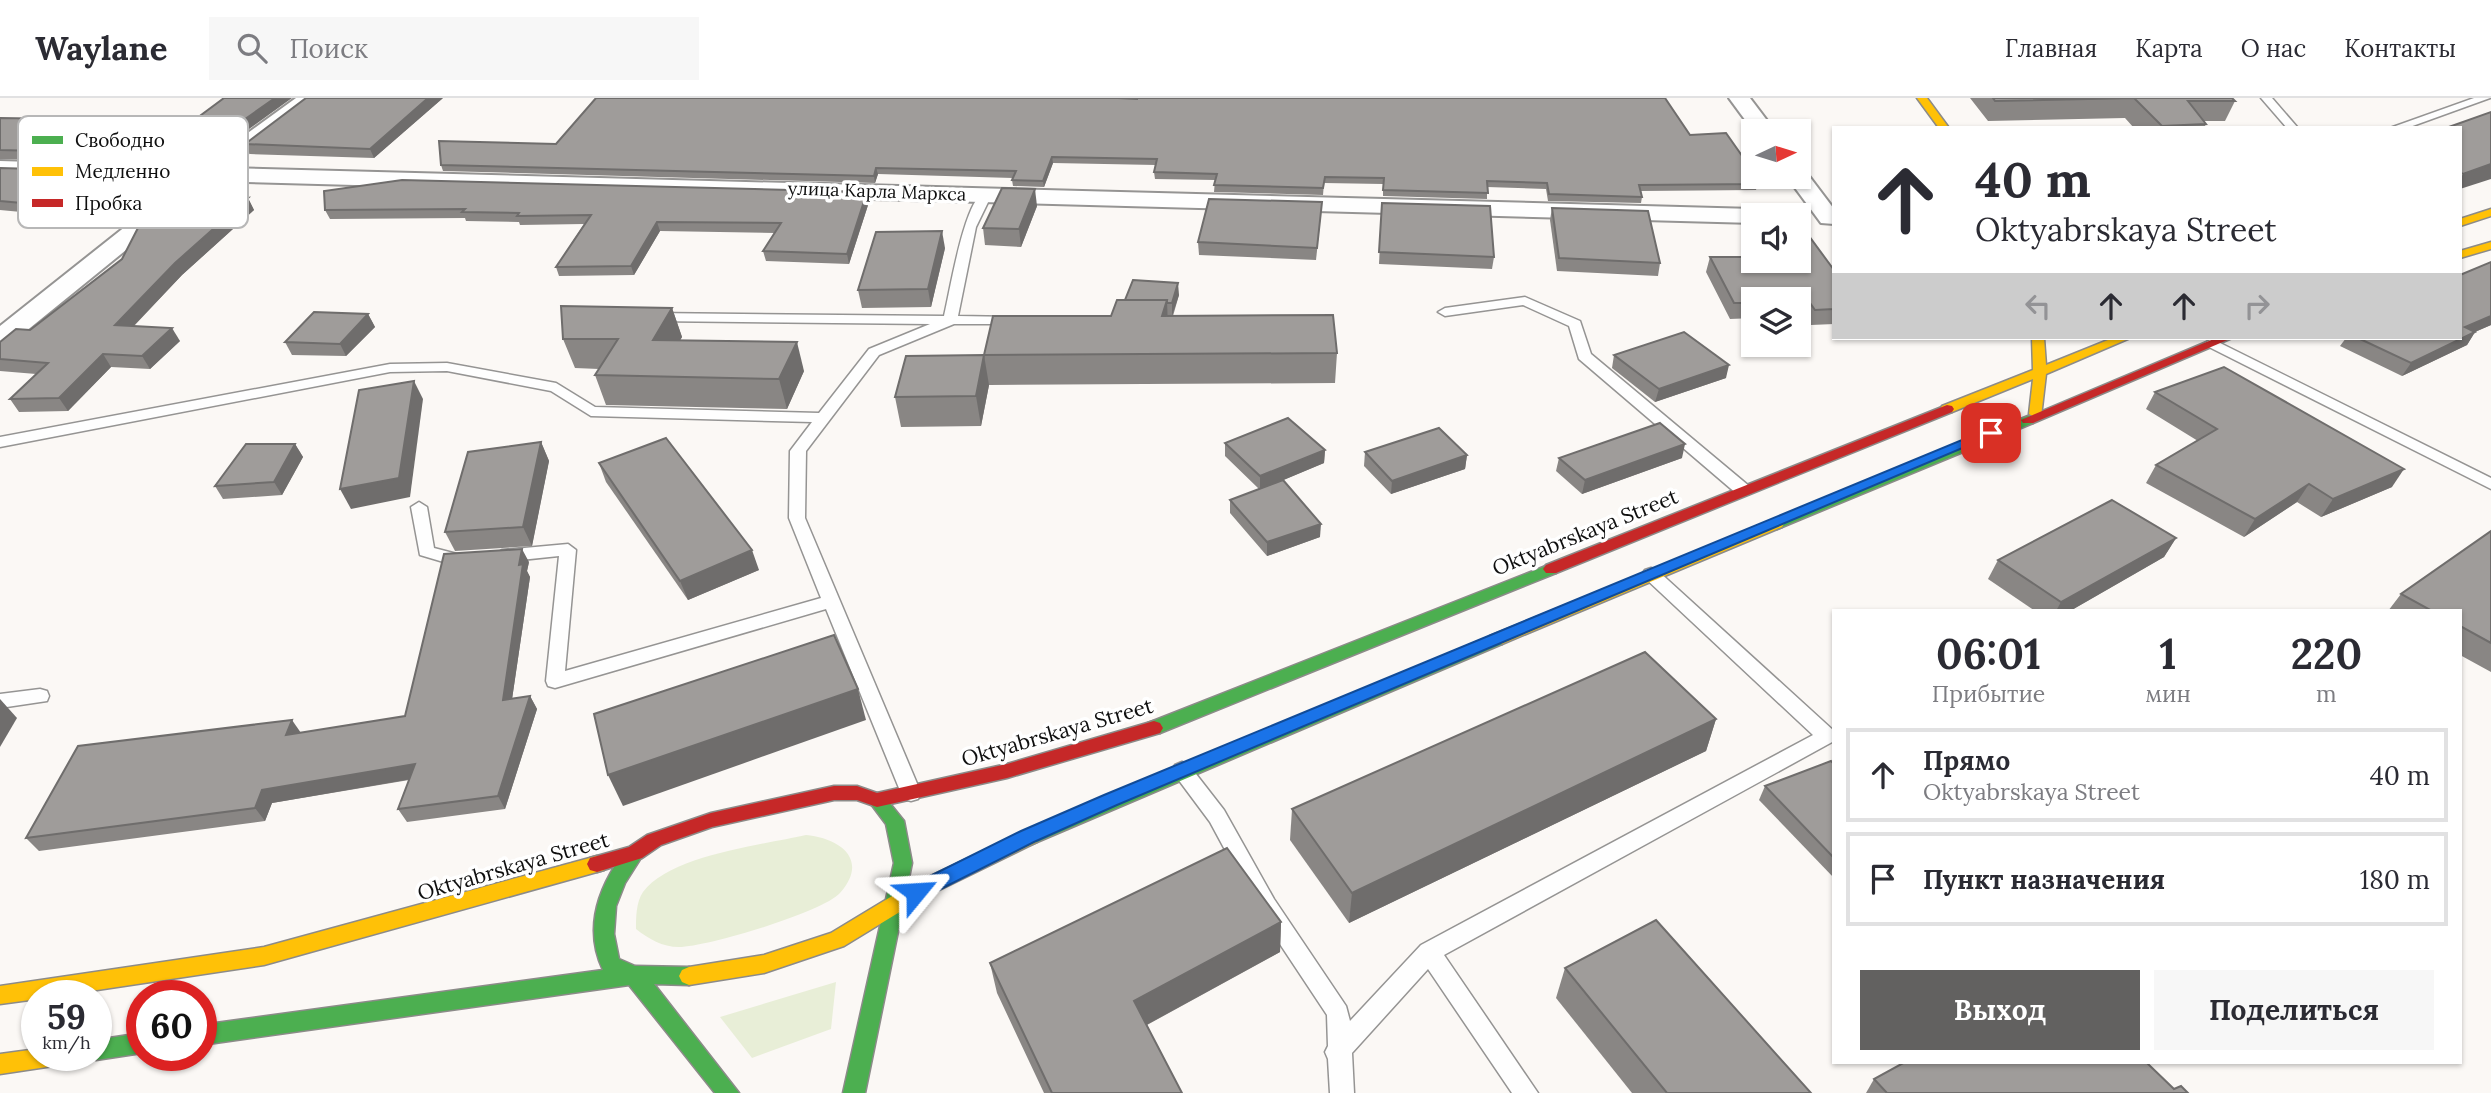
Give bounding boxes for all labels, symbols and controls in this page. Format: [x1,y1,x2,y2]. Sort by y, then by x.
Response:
search box [209,17,699,80]
text: Waylane [35,27,167,69]
icon: search [233,29,271,67]
text: Поиск [289,32,368,65]
text: Главная [2005,33,2097,64]
text: Карта [2135,33,2203,64]
text: О нас [2241,33,2306,64]
text: Контакты [2344,33,2456,64]
legend [18,116,248,228]
north arrow [1741,119,1811,189]
map controls [1741,119,1811,357]
text: Свободно [75,128,165,152]
text: 40 m [1975,148,2091,210]
icon: ahead [1860,154,1951,245]
text: Медленно [75,159,170,183]
street label: улица Карла Маркса [787,176,967,206]
text: Пробка [75,191,142,215]
button: sound [1741,203,1811,273]
text: Oktyabrskaya Street [1975,209,2277,250]
button: layers [1741,287,1811,357]
icon: left [2019,287,2057,325]
icon: ahead [2092,287,2130,325]
icon: ahead [2165,287,2203,325]
icon: right [2238,287,2276,325]
pin [1961,403,2021,463]
icon: arrive [1972,414,2010,452]
street label: Oktyabrskaya Street [1488,482,1683,582]
text: 06:01 [1936,627,2041,681]
text: 1 [2159,627,2177,681]
text: 220 [2291,627,2362,681]
text: Прибытие [1932,679,2045,708]
text: мин [2145,679,2191,708]
text: m [2316,679,2337,708]
street label: Oktyabrskaya Street [958,691,1157,772]
text: Прямо [1923,744,2010,777]
icon: ahead [1864,756,1902,794]
text: 40 m [2370,759,2430,792]
text: Oktyabrskaya Street [1923,777,2140,806]
street label: Oktyabrskaya Street [414,825,613,906]
position arrow [879,855,953,929]
icon: arrive [1864,860,1902,898]
text: Пункт назначения [1923,863,2165,896]
text: 180 m [2360,863,2430,896]
button: Выход [1860,970,2140,1050]
button: Поделиться [2154,970,2434,1050]
speed limit sign: 60 [126,980,217,1071]
text: 59 [47,994,86,1039]
text: km/h [42,1031,91,1054]

